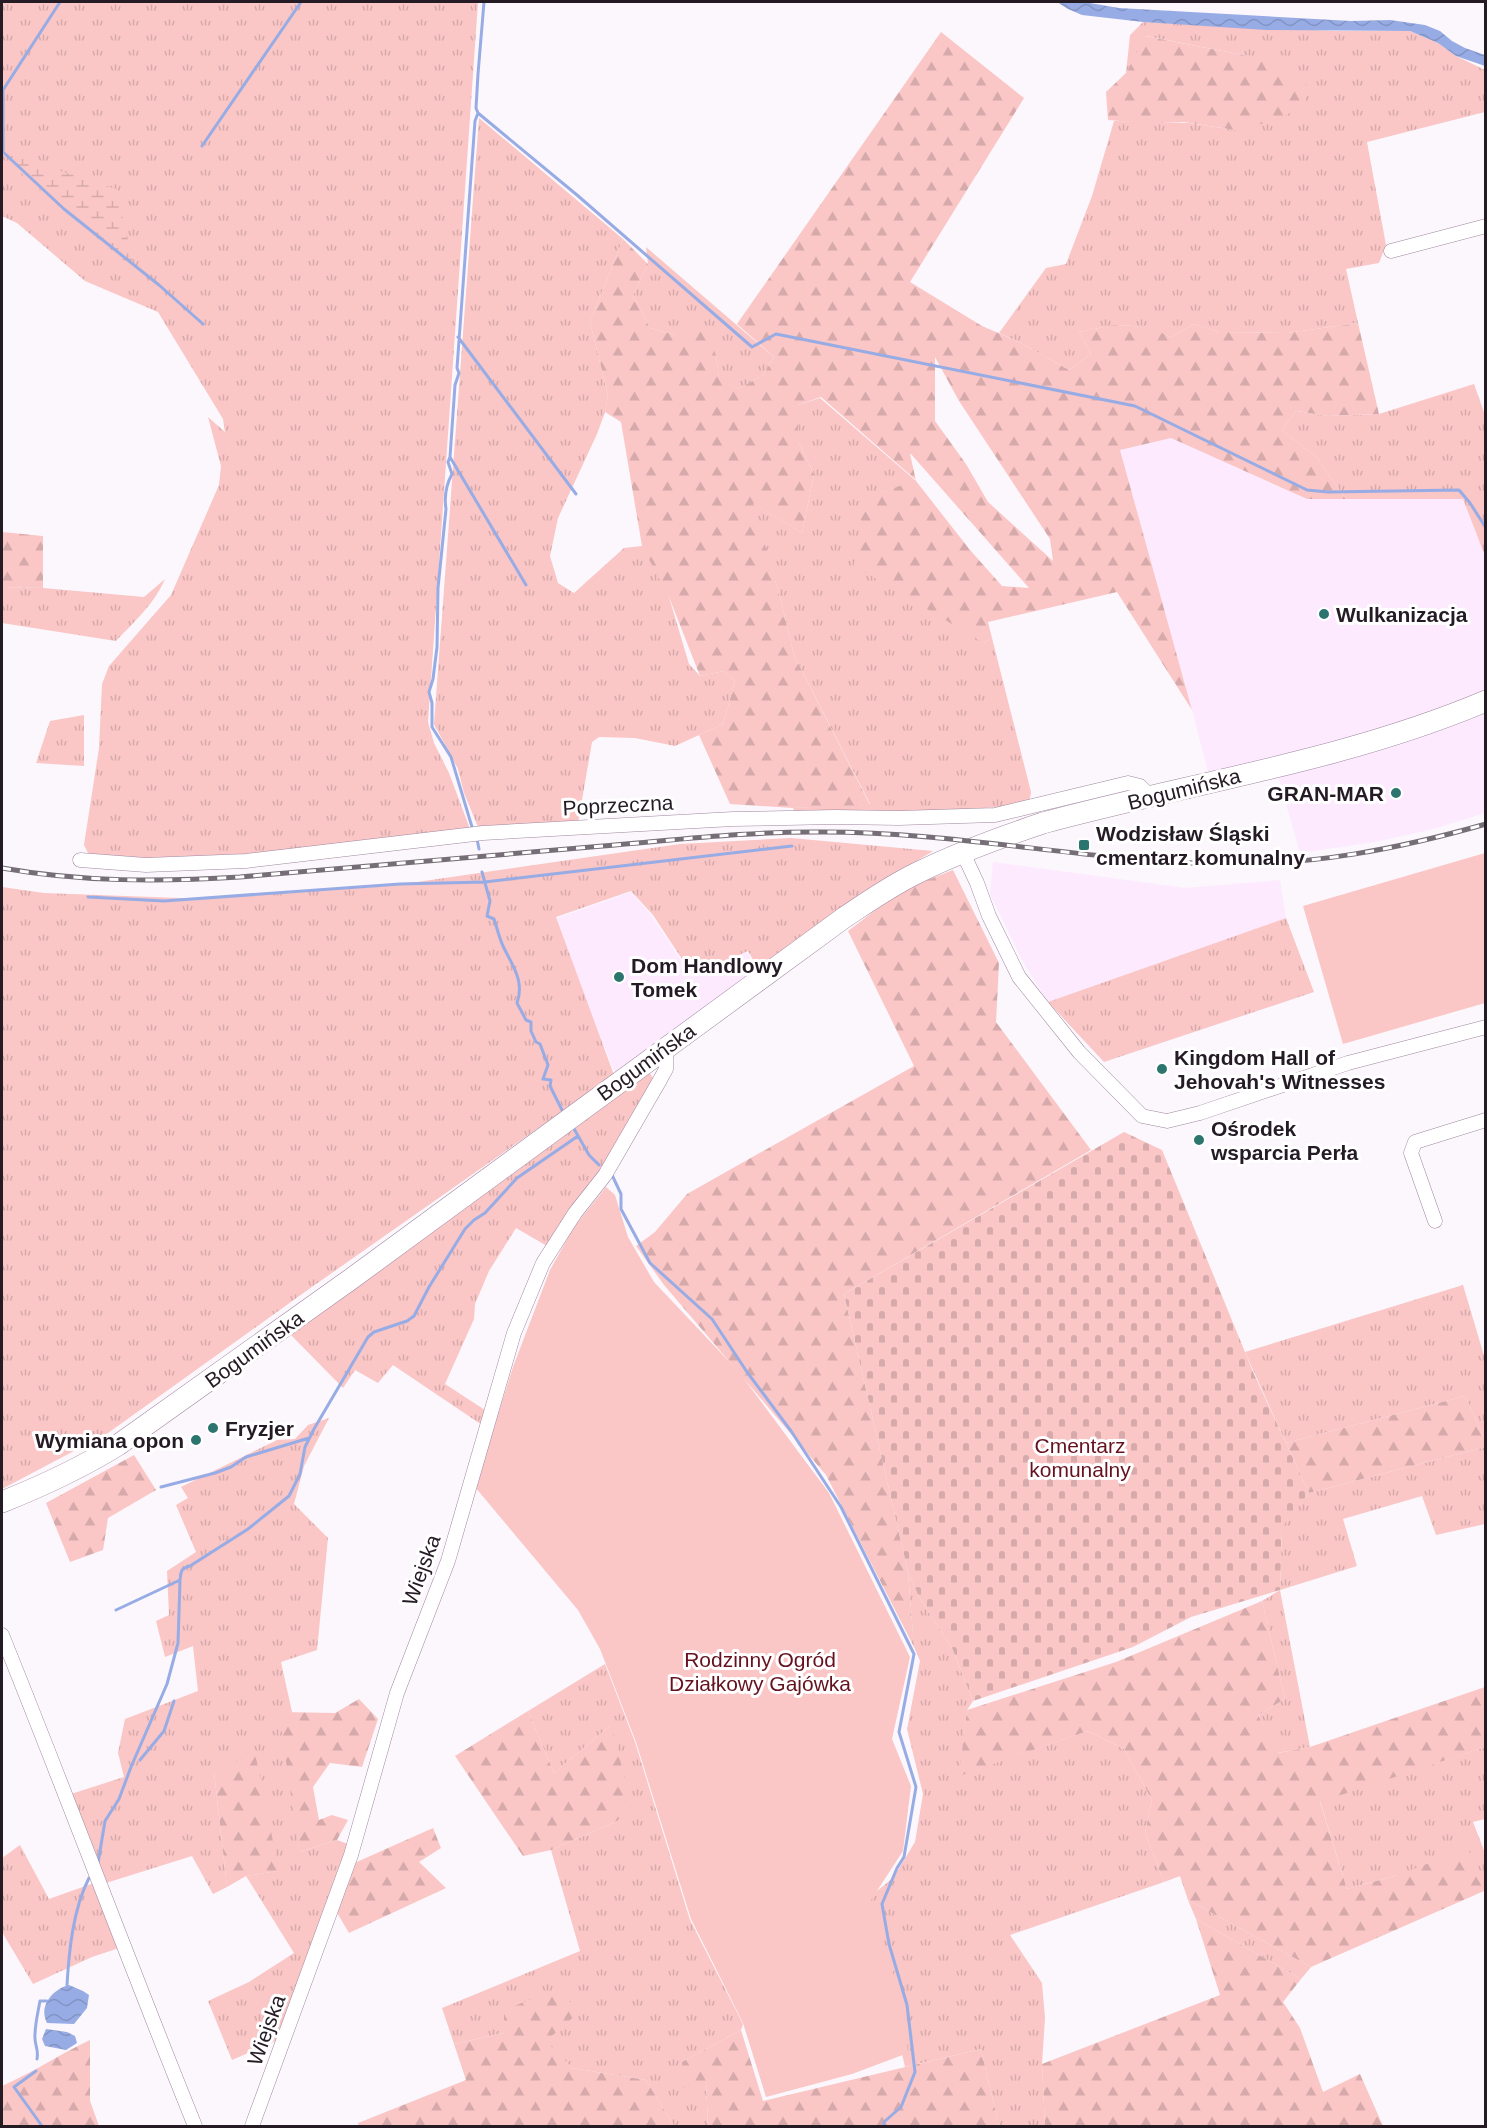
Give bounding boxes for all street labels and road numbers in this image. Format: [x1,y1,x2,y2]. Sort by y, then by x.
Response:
street label: Bogumińska [1125,764,1243,814]
street label: Poprzeczna [562,791,674,819]
street label: Bogumińska [592,1019,700,1105]
street label: Bogumińska [200,1306,308,1392]
street label: Wiejska [398,1531,444,1608]
street label: Wiejska [243,1991,289,2068]

